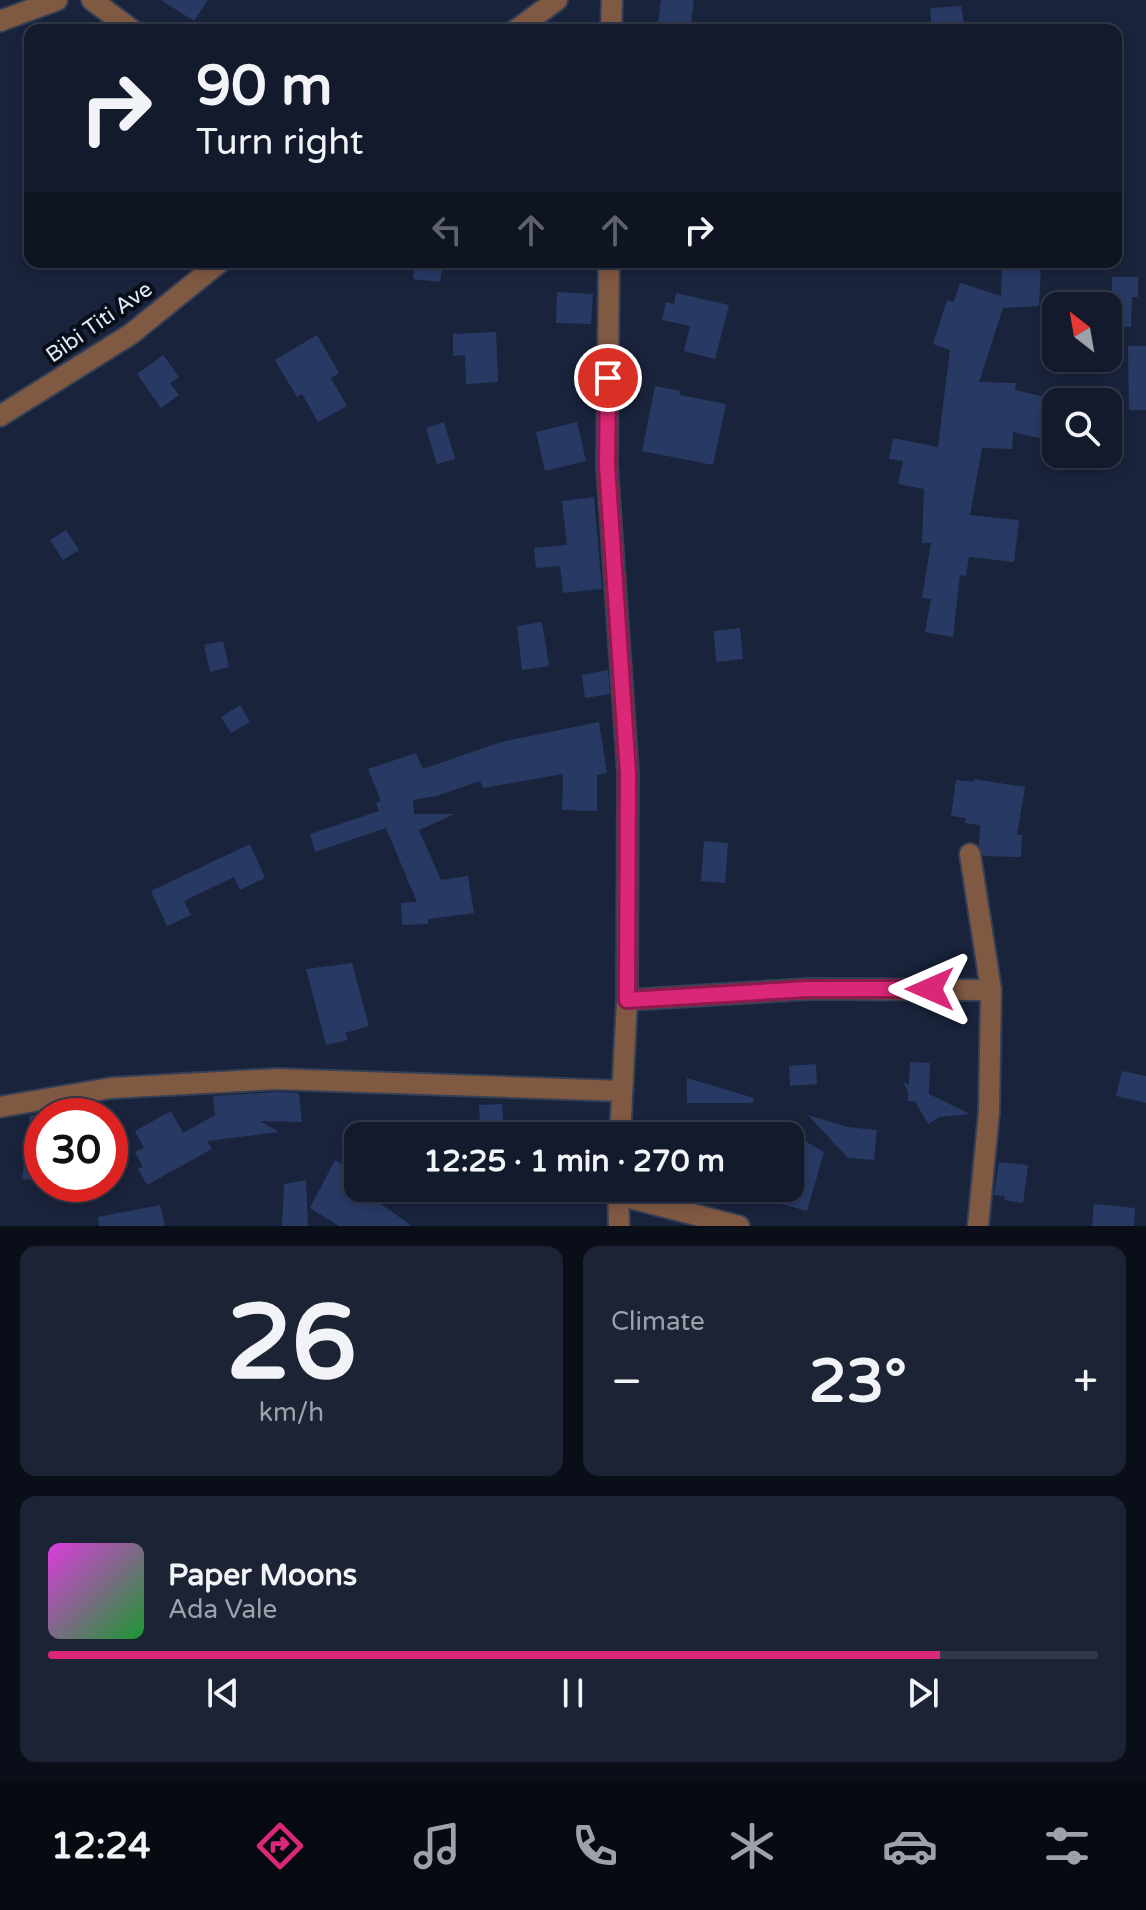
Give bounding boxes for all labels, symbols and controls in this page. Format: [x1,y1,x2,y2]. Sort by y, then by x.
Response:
text: 90 m [196,53,332,120]
icon: right [64,56,168,160]
text: Turn right [196,121,363,164]
icon: left [425,208,469,252]
icon: ahead [509,208,553,252]
icon: ahead [593,208,637,252]
icon: right [677,208,721,252]
street label: Bibi Titi Ave [41,276,157,368]
north arrow [1042,292,1122,372]
map controls [1042,292,1122,468]
pin [574,344,642,412]
icon: arrive [586,356,630,400]
button: search [1042,388,1122,468]
position arrow [888,947,972,1031]
speed limit sign: 30 [24,1098,128,1202]
text: 12:25 · 1 min · 270 m [423,1143,725,1180]
text: 26 [226,1282,357,1407]
text: Climate [611,1306,705,1337]
text: 23° [809,1346,907,1418]
text: − [611,1356,642,1409]
text: + [1073,1356,1098,1409]
text: km/h [259,1397,324,1428]
text: Paper Moons [168,1557,357,1594]
text: Ada Vale [168,1594,277,1625]
icon: previous [201,1671,245,1715]
icon: pause [551,1671,595,1715]
icon: next [901,1671,945,1715]
icon: directions [252,1818,308,1874]
icon: music [409,1818,465,1874]
icon: phone [567,1818,623,1874]
icon: climate [724,1818,780,1874]
icon: car [882,1818,938,1874]
icon: filters [1039,1818,1095,1874]
text: 12:24 [51,1825,151,1868]

